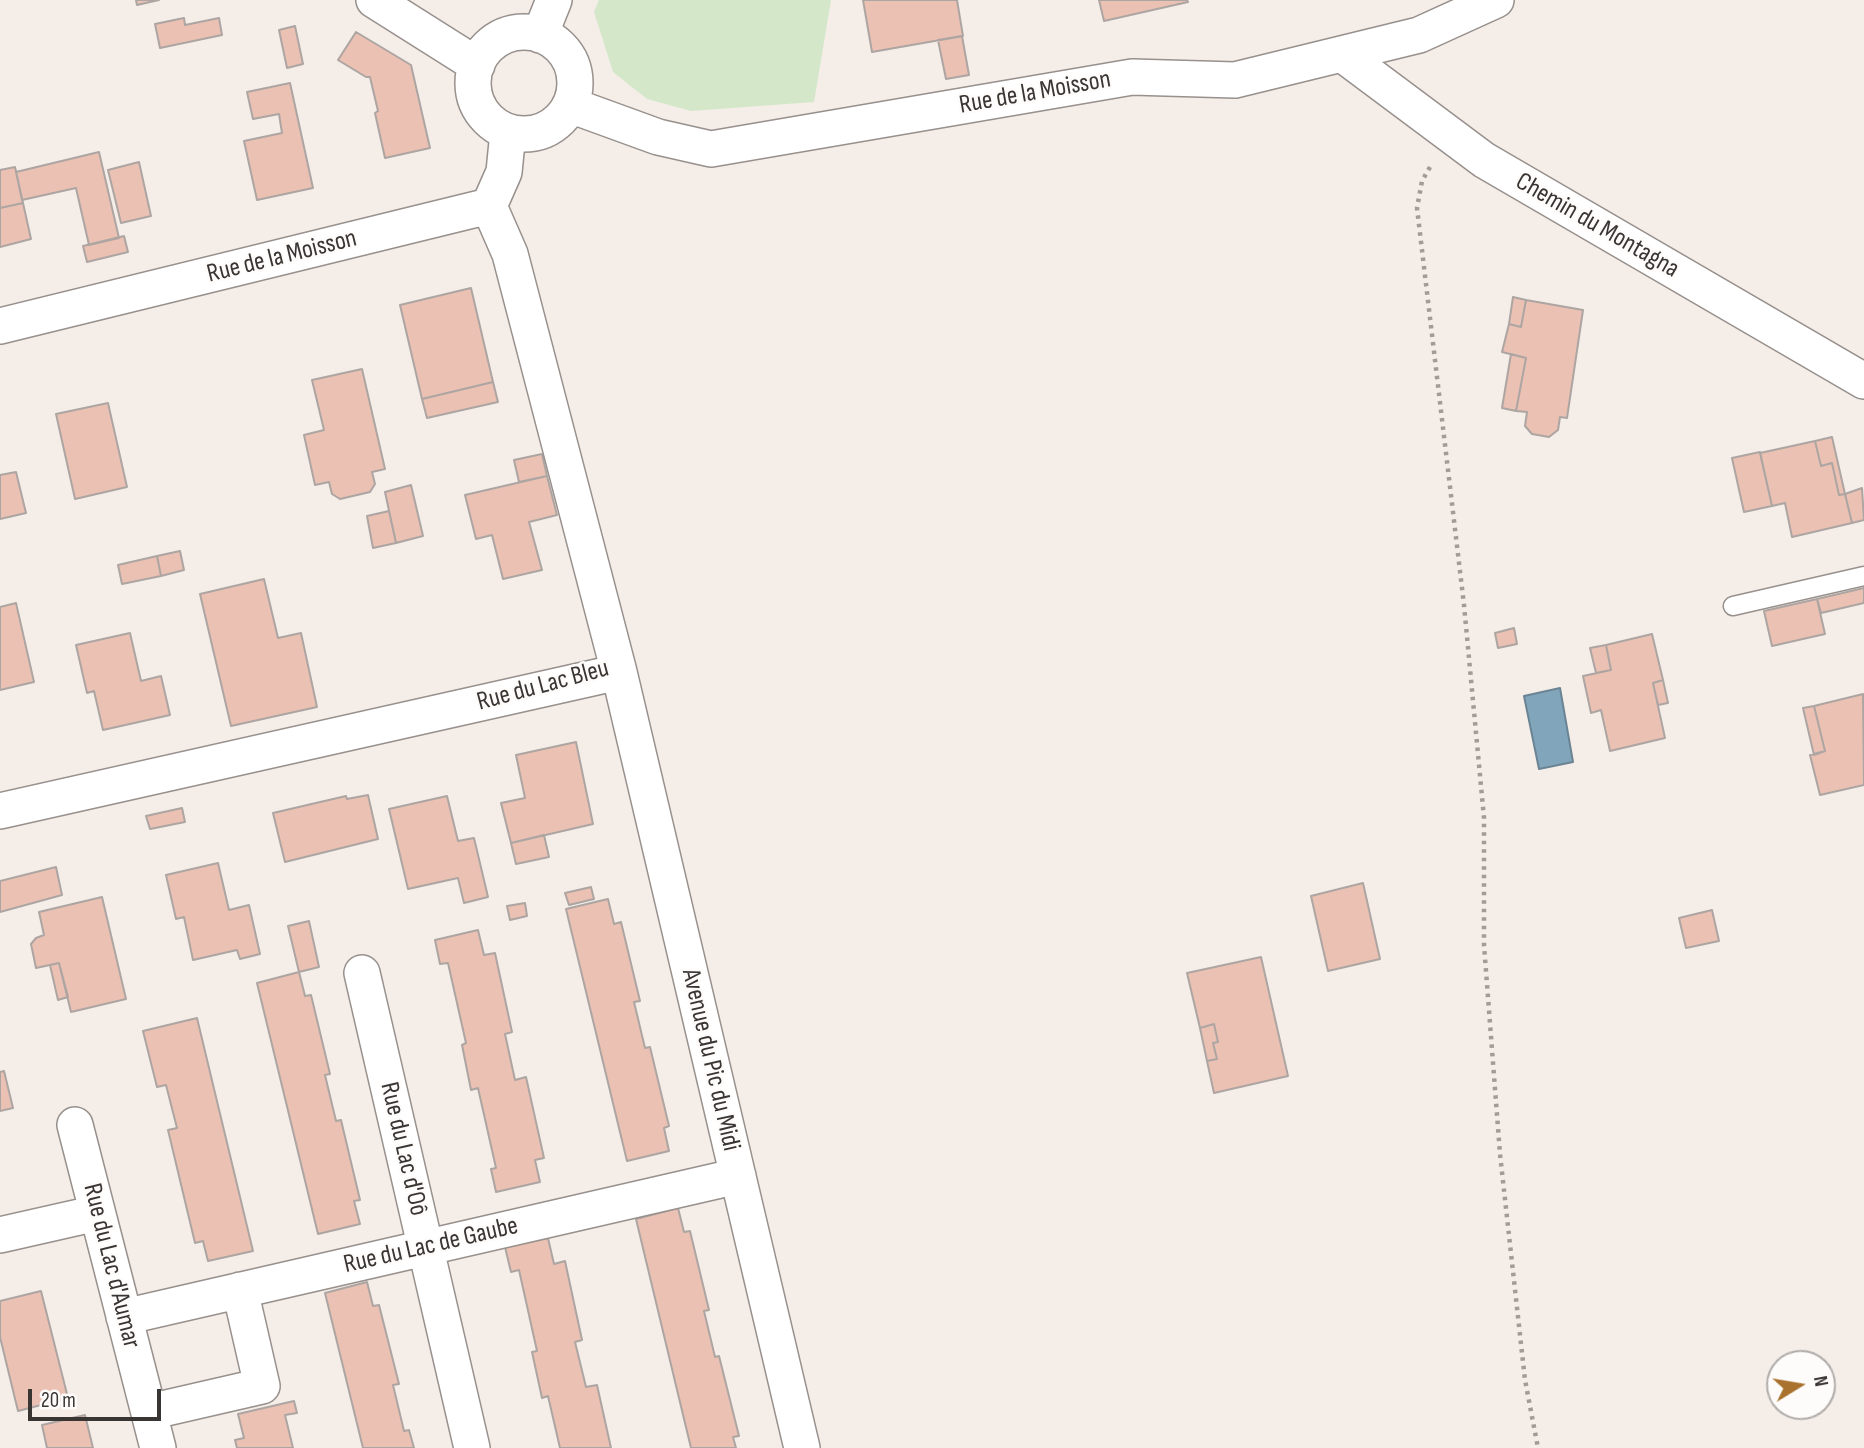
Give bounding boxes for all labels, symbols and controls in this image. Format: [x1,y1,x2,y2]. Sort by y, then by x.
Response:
street label: Rue de la Moisson [957,64,1113,122]
street label: Chemin du Montagna [1510,167,1684,285]
street label: Rue de la Moisson [204,223,360,291]
street label: Rue du Lac Bleu [474,653,612,719]
street label: Avenue du Pic du Midi [674,966,746,1154]
street label: Rue du Lac d'Oô [373,1079,433,1219]
street label: Rue du Lac d'Aumar [75,1180,147,1352]
street label: Rue du Lac de Gaube [341,1211,521,1281]
north arrow [1766,1350,1836,1420]
scale bar [32,1374,164,1418]
text: N [1808,1374,1832,1388]
text: 20 m [41,1388,76,1413]

